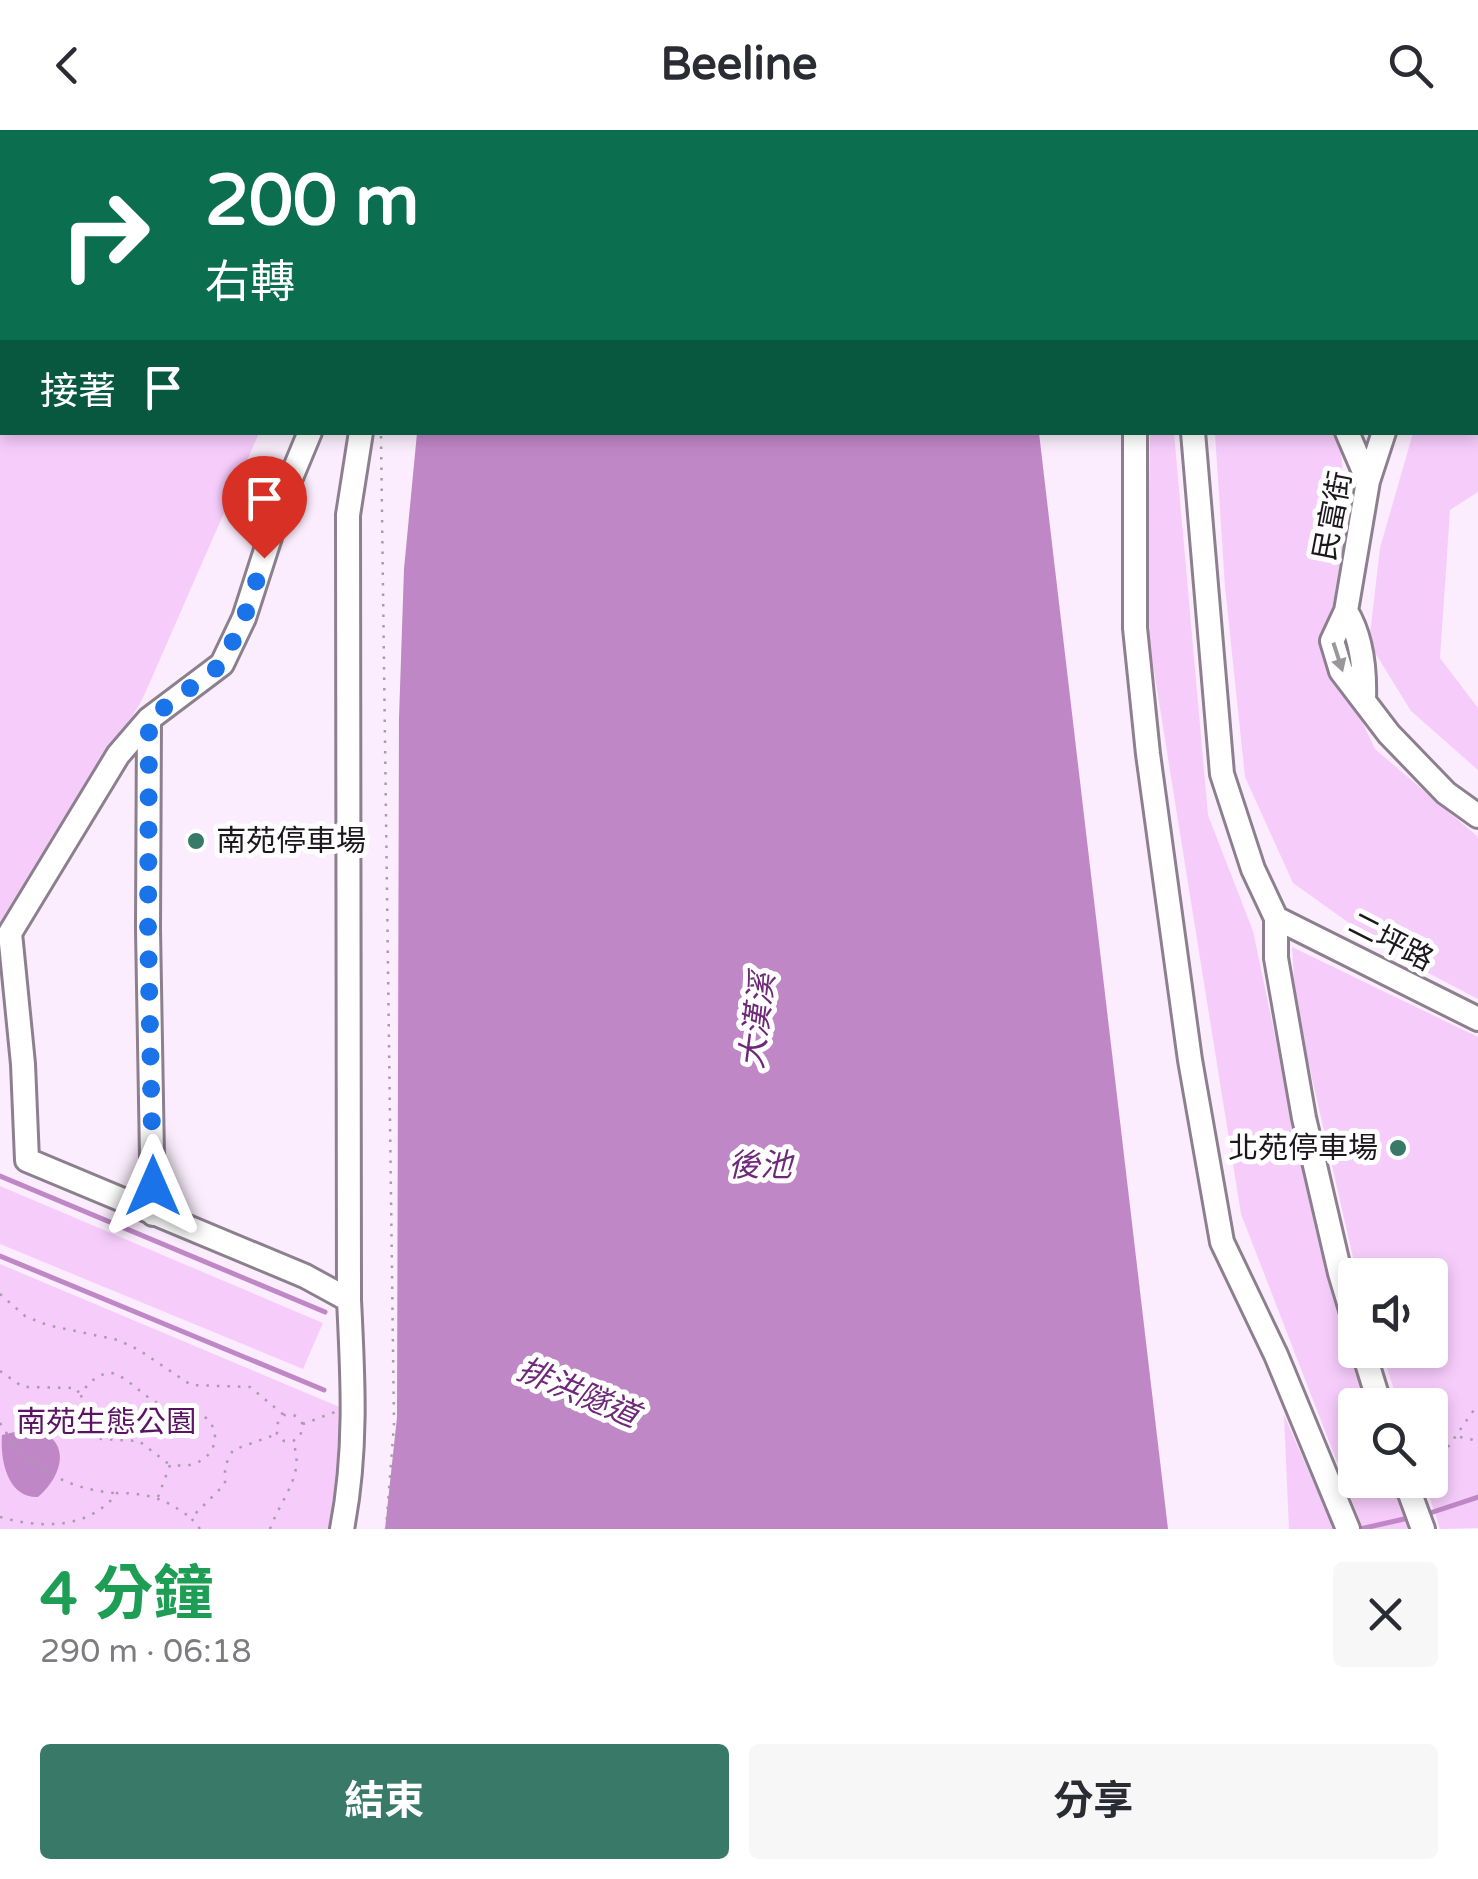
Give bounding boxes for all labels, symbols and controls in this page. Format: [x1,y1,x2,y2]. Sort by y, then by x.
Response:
icon: back [40,38,95,93]
text: Beeline [660,38,818,92]
icon: search [1383,38,1438,93]
text: 200 m [205,160,419,244]
icon: right [40,170,170,300]
text: 右轉 [205,256,295,310]
icon: arrive [136,360,191,415]
text: 接著 [40,369,116,415]
pin [222,456,307,559]
street label: 民富街 [1306,468,1360,564]
icon: arrive [237,471,292,526]
one-way arrow [1331,643,1346,673]
place label: 南苑停車場 [216,823,366,860]
marker: 南苑停車場 [185,830,207,852]
street label: 二坪路 [1343,905,1439,979]
water label: 大漢溪 [733,967,783,1071]
place label: 北苑停車場 [1228,1130,1378,1167]
position arrow [101,1134,205,1238]
marker: 北苑停車場 [1387,1137,1409,1159]
water label: 後池 [728,1147,795,1185]
map controls [1338,1258,1448,1498]
button: sound [1338,1258,1448,1368]
water label: 排洪隧道 [512,1351,648,1437]
button: search [1338,1388,1448,1498]
park label: 南苑生態公園 [16,1404,196,1441]
text: 4 分鐘 [40,1559,213,1631]
button: close [1333,1562,1438,1667]
text: 290 m · 06:18 [40,1633,252,1671]
button: 結束 [40,1744,729,1859]
button: 分享 [749,1744,1438,1859]

